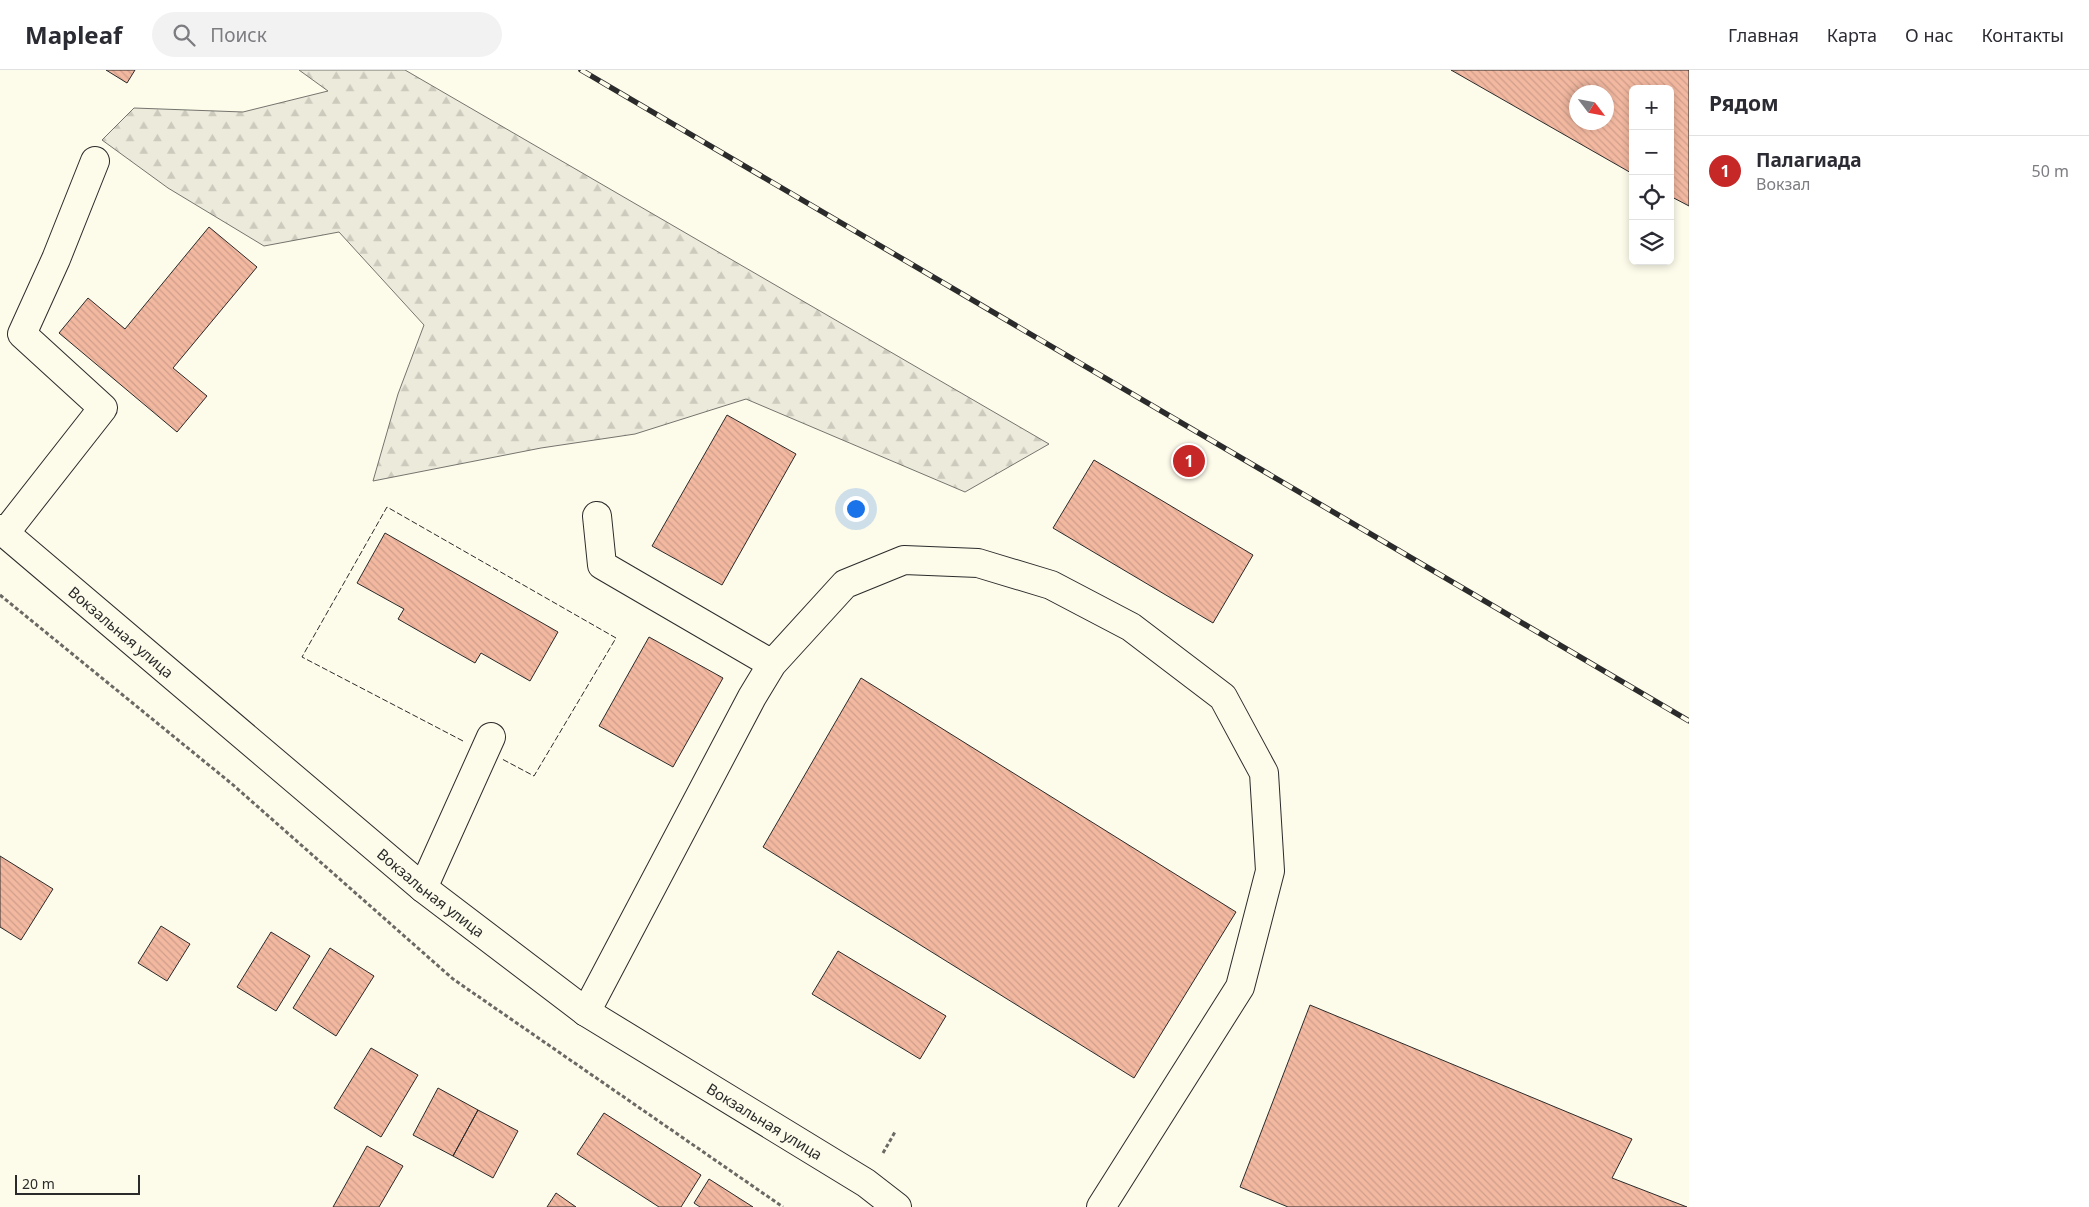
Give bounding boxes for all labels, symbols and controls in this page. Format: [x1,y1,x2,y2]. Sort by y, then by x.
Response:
search box [152,12,502,57]
text: Mapleaf [25,18,122,51]
icon: search [170,21,198,49]
text: Поиск [210,22,267,48]
text: Главная [1728,23,1799,47]
text: Карта [1827,23,1877,47]
text: О нас [1905,23,1953,47]
text: Контакты [1981,23,2064,47]
north arrow [1569,85,1614,130]
map controls [1629,85,1674,265]
button: + [1629,85,1674,130]
text: Рядом [1709,89,1779,117]
button: − [1629,130,1674,175]
text: Палагиада [1756,147,1862,173]
text: 1 [1720,160,1730,182]
text: 50 m [2032,160,2069,182]
text: Вокзал [1756,173,1811,195]
button: locate [1629,175,1674,220]
button: layers [1629,220,1674,265]
pin: 1 [1173,442,1205,480]
your location [843,496,869,522]
street label: Вокзальная улица [64,582,178,682]
street label: Вокзальная улица [373,844,489,941]
street label: Вокзальная улица [703,1078,826,1164]
scale bar [15,1172,140,1195]
text: 20 m [22,1174,55,1193]

